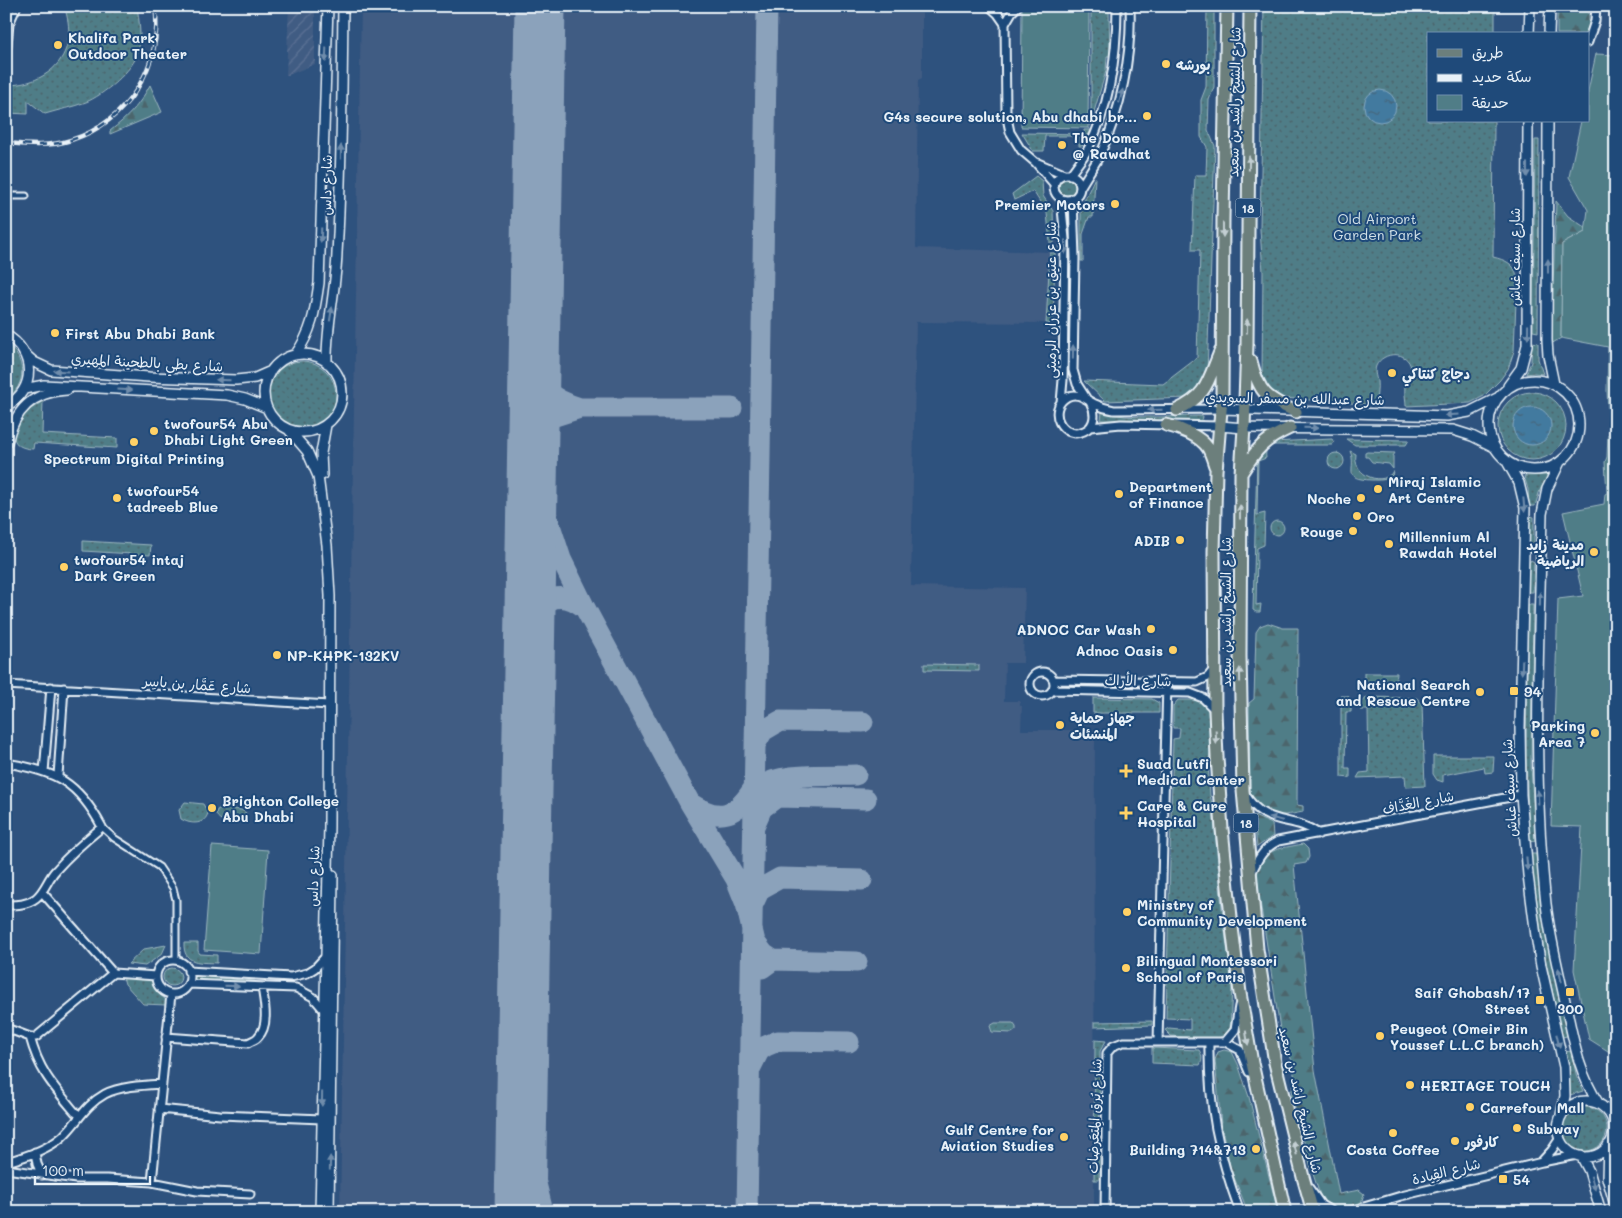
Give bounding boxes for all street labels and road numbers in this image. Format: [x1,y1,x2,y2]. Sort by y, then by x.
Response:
street label: شارع الشيخ راشد بن سعيد [1223,27,1246,177]
street label: شارع داس [316,154,337,216]
road number: 18 [1236,198,1260,218]
street label: شارع سيف غباش [1505,208,1525,306]
street label: شارع عتيق بن عزران الرميثي [1041,221,1064,379]
street label: شارع بطي بالطحينة المهيري [70,349,224,379]
street label: شارع عبدالله بن مسفر السويدي [1205,387,1385,411]
street label: شارع الشيخ راشد بن سعيد [1216,537,1236,687]
street label: شارع الأراك [1104,670,1172,691]
street label: شارع عَمَّار بن ياسِر [141,671,252,698]
street label: شارع سيف غباش [1497,738,1522,838]
street label: شارع الغَدَّاف [1381,786,1456,819]
road number: 18 [1234,814,1258,832]
street label: شارع داس [302,845,325,907]
street label: شارع الشيخ راشد بن سعيد [1274,1025,1327,1176]
street label: شارع بُرق المِتعَرضات [1082,1058,1107,1174]
street label: شارع القِيادة [1410,1153,1483,1190]

